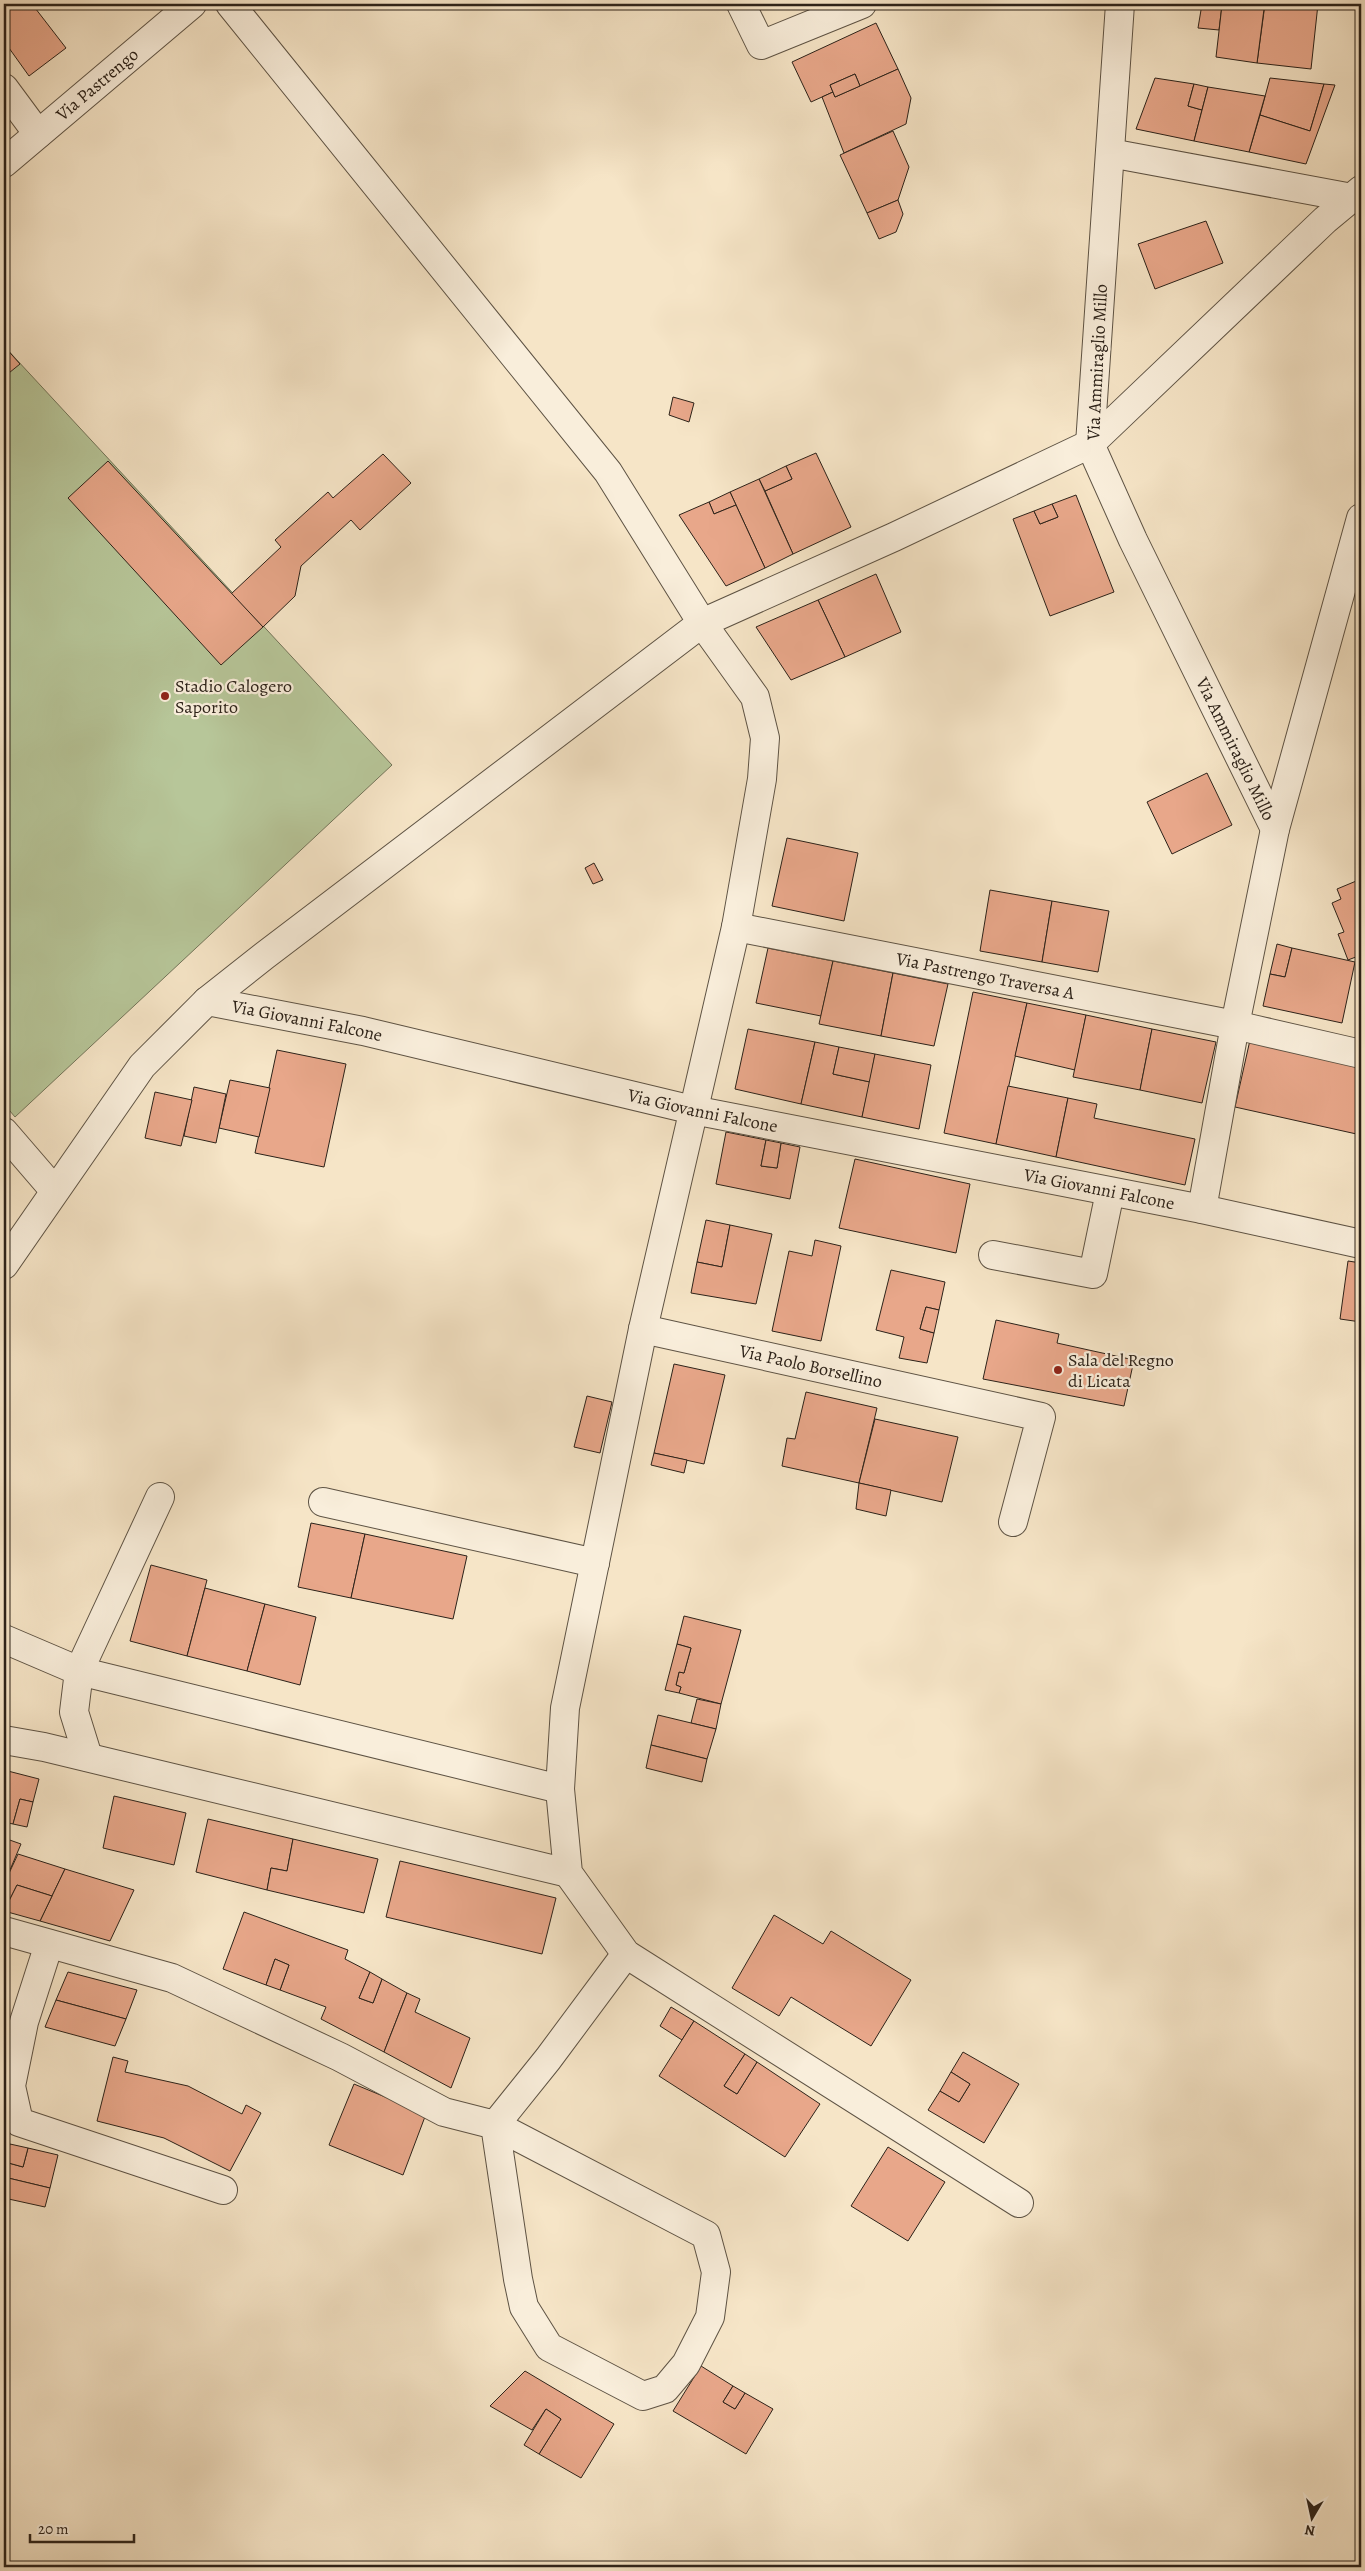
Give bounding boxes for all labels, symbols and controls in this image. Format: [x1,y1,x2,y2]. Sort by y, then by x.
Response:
street label: Via Pastrengo [50,42,144,127]
street label: Via Ammiraglio Millo [1081,283,1113,442]
street label: Via Ammiraglio Millo [1190,672,1281,825]
place label: Stadio Calogero Saporito [175,674,292,719]
marker: Stadio Calogero Saporito [159,690,171,702]
street label: Via Pastrengo Traversa A [893,947,1077,1005]
street label: Via Giovanni Falcone [229,994,385,1047]
street label: Via Giovanni Falcone [624,1083,780,1138]
street label: Via Giovanni Falcone [1021,1162,1176,1215]
street label: Via Paolo Borsellino [736,1338,885,1394]
place label: Sala del Regno di Licata [1068,1348,1174,1393]
marker: Sala del Regno di Licata [1052,1364,1064,1376]
north arrow [1288,2494,1338,2544]
scale bar [30,2511,134,2543]
text: 20 m [38,2519,69,2539]
text: N [1304,2520,1317,2541]

